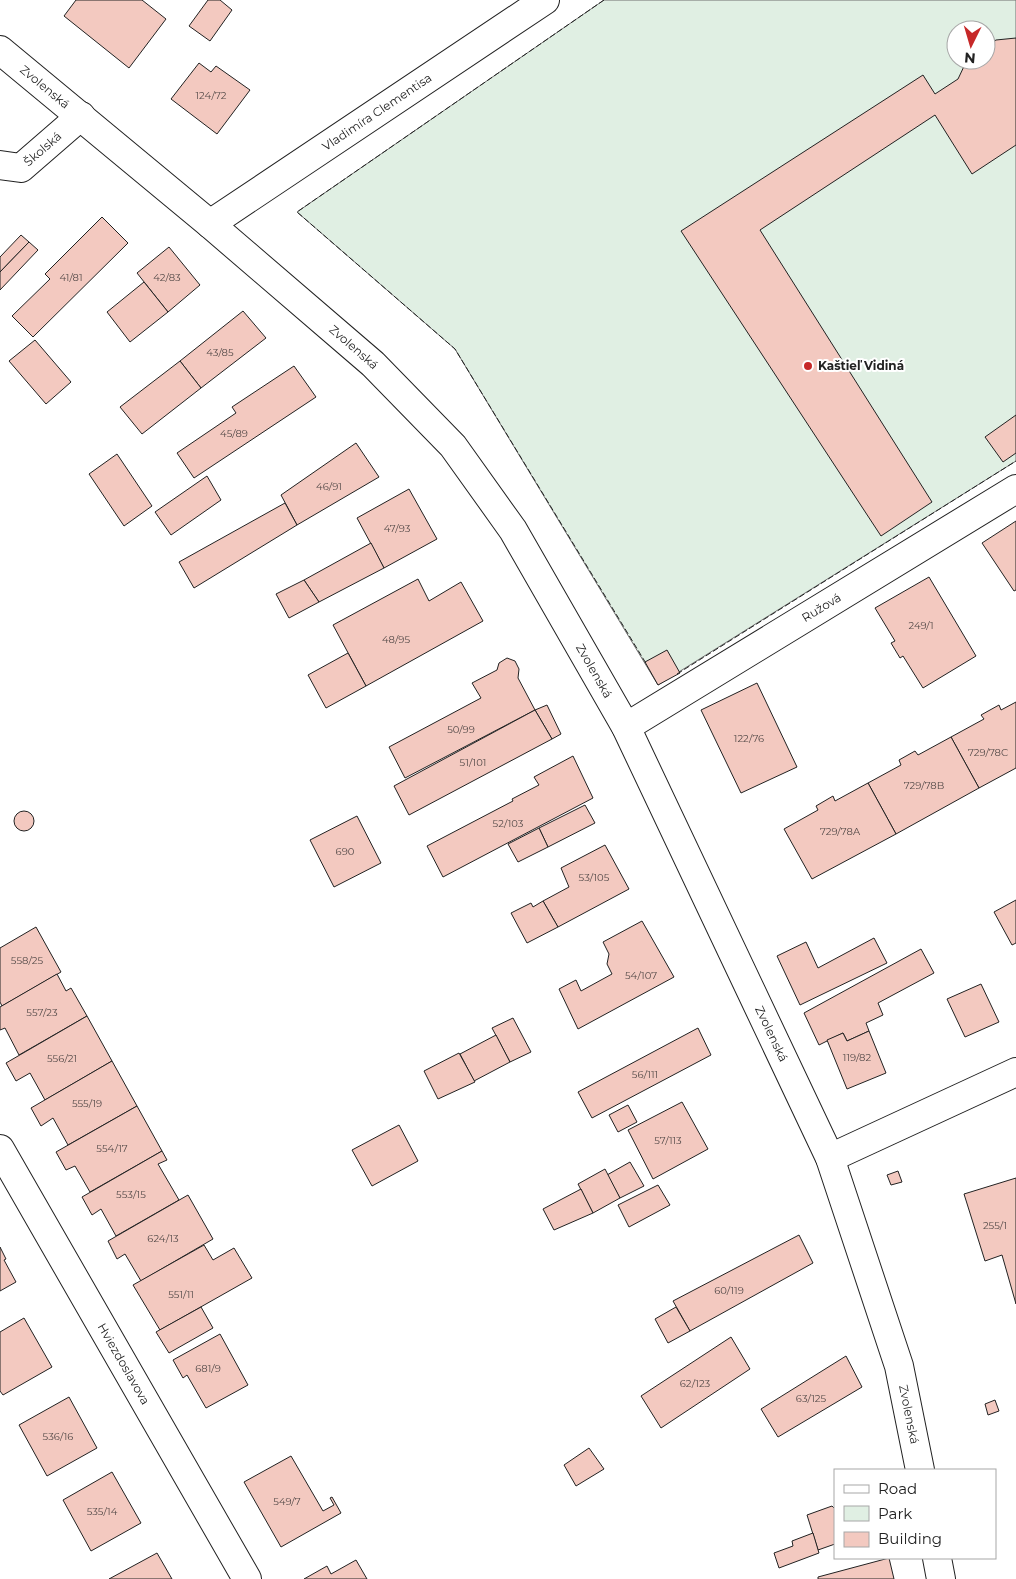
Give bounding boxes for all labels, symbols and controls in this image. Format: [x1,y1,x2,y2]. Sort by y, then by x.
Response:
north arrow [946,20,996,70]
text: N [963,48,976,67]
street label: Zvolenská [17,62,73,112]
street label: Vladimíra Clementisa [319,70,434,154]
house number: 124/72 [195,89,227,102]
street label: Školská [20,128,64,169]
house number: 41/81 [59,271,83,284]
house number: 42/83 [153,271,181,284]
street label: Zvolenská [326,322,382,372]
house number: 43/85 [206,346,234,359]
place label: Kaštieľ Vidiná [818,358,904,373]
marker: Kaštieľ Vidiná [802,360,814,372]
house number: 45/89 [220,427,248,440]
house number: 46/91 [316,480,342,493]
house number: 47/93 [384,522,411,535]
street label: Ružová [799,590,844,625]
house number: 249/1 [908,619,934,632]
house number: 48/95 [382,633,410,646]
street label: Zvolenská [573,641,616,701]
house number: 50/99 [447,723,475,736]
house number: 122/76 [734,732,764,745]
house number: 729/78C [968,746,1008,759]
house number: 51/101 [460,756,486,769]
house number: 729/78B [904,779,944,792]
house number: 52/103 [493,817,524,830]
house number: 729/78A [820,825,861,838]
house number: 690 [336,845,355,858]
house number: 53/105 [579,871,610,884]
house number: 558/25 [11,954,44,967]
house number: 54/107 [625,969,657,982]
street label: Zvolenská [752,1003,791,1064]
house number: 557/23 [26,1006,58,1019]
house number: 119/82 [843,1051,871,1064]
house number: 556/21 [47,1052,77,1065]
house number: 56/111 [632,1068,658,1081]
house number: 555/19 [72,1097,102,1110]
house number: 57/113 [654,1134,682,1147]
house number: 554/17 [96,1142,128,1155]
house number: 553/15 [116,1188,146,1201]
house number: 255/1 [983,1219,1007,1232]
house number: 624/13 [147,1232,179,1245]
house number: 60/119 [714,1284,744,1297]
house number: 551/11 [168,1288,194,1301]
street label: Hviezdoslavova [95,1320,153,1407]
house number: 681/9 [195,1362,221,1375]
house number: 62/123 [680,1377,711,1390]
street label: Zvolenská [896,1383,923,1445]
house number: 63/125 [796,1392,826,1405]
house number: 536/16 [43,1430,73,1443]
legend [834,1469,996,1559]
text: Road [878,1479,917,1498]
house number: 549/7 [273,1495,301,1508]
text: Park [878,1504,912,1523]
house number: 535/14 [87,1505,118,1518]
text: Building [878,1529,942,1548]

